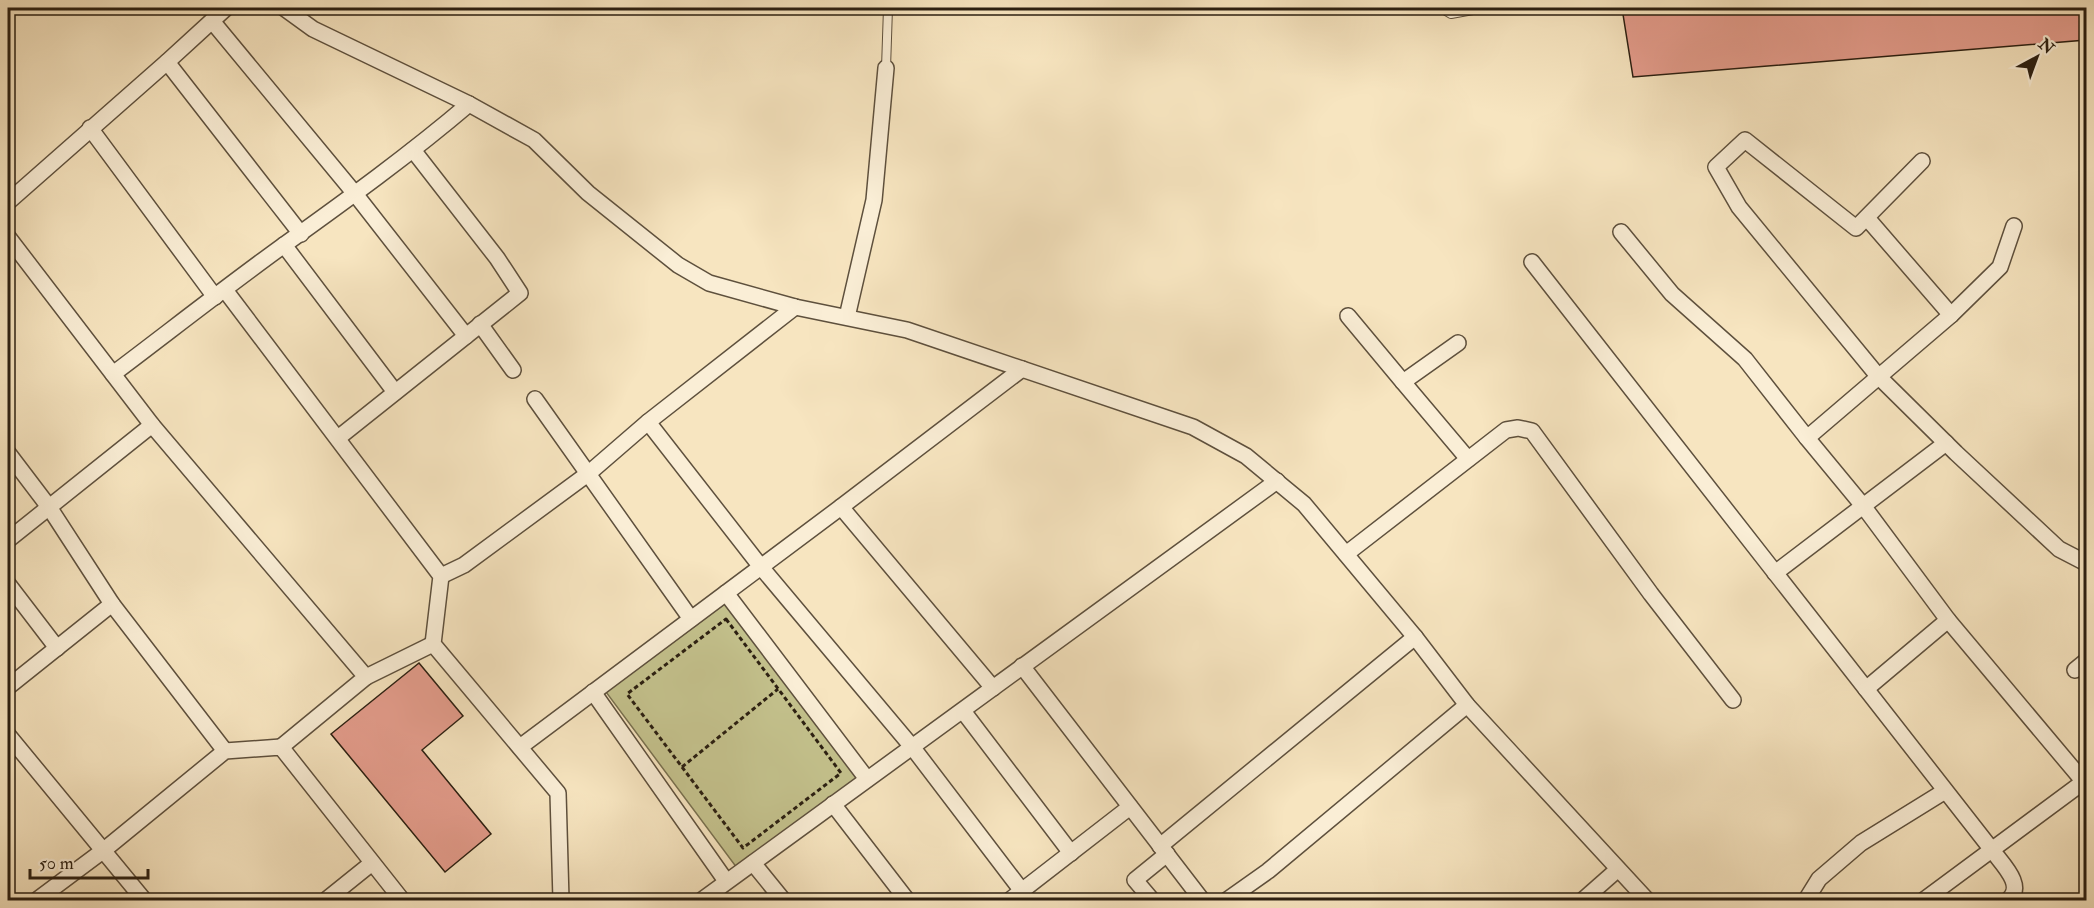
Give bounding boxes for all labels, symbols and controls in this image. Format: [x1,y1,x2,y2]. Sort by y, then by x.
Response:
north arrow [2007,27,2067,87]
text: N [2033,34,2059,59]
scale bar [30,842,148,880]
text: 50 m [39,852,74,875]

